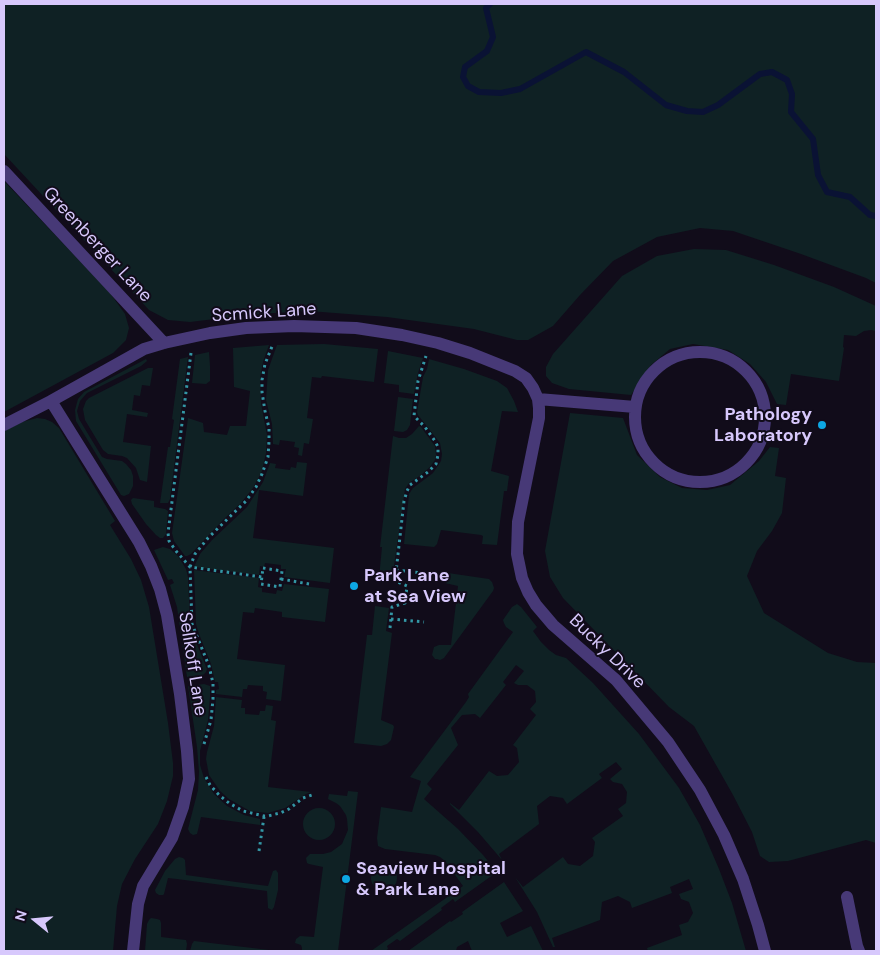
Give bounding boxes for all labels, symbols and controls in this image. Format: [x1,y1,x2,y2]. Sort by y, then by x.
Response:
street label: Greenberger Lane [38,183,156,307]
street label: Scmick Lane [211,299,317,327]
place label: Pathology Laboratory [714,404,812,446]
marker: Pathology Laboratory [816,419,828,431]
place label: Park Lane at Sea View [364,565,466,608]
marker: Park Lane at Sea View [348,580,360,592]
street label: Selikoff Lane [173,610,211,718]
street label: Bucky Drive [564,610,650,694]
place label: Seaview Hospital & Park Lane [356,858,506,901]
marker: Seaview Hospital & Park Lane [340,873,352,885]
north arrow [10,895,60,945]
text: N [11,908,31,923]

